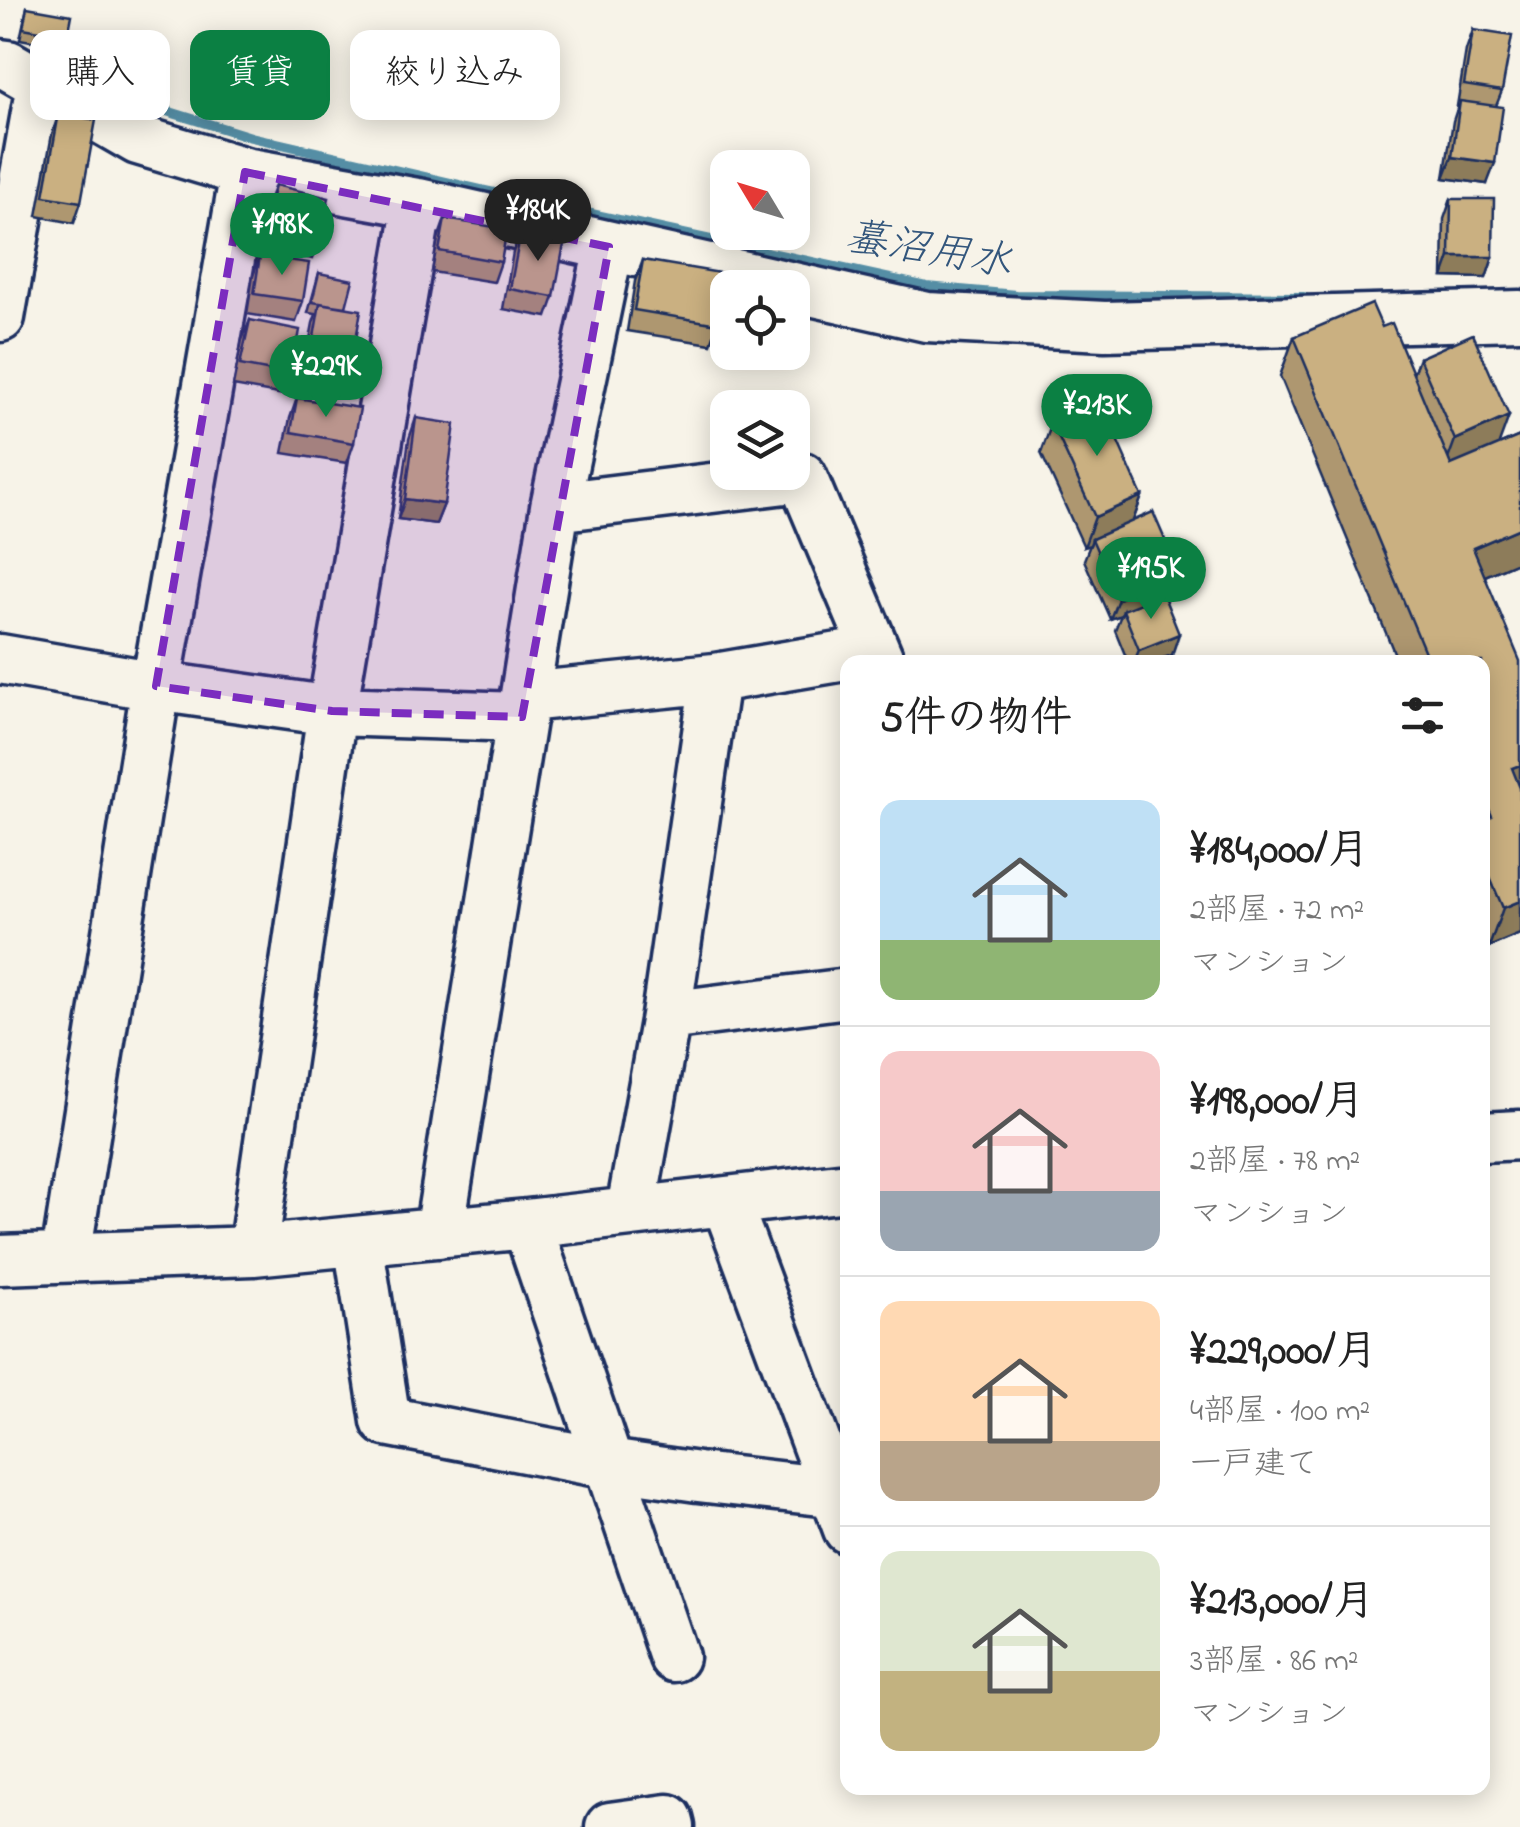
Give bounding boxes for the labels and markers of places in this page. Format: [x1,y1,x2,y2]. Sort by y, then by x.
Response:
pin: ¥184K [468,179,608,264]
pin: ¥198K [212,193,352,278]
pin: ¥229K [256,335,396,420]
pin: ¥213K [1027,374,1167,459]
pin: ¥195K [1081,537,1221,622]

